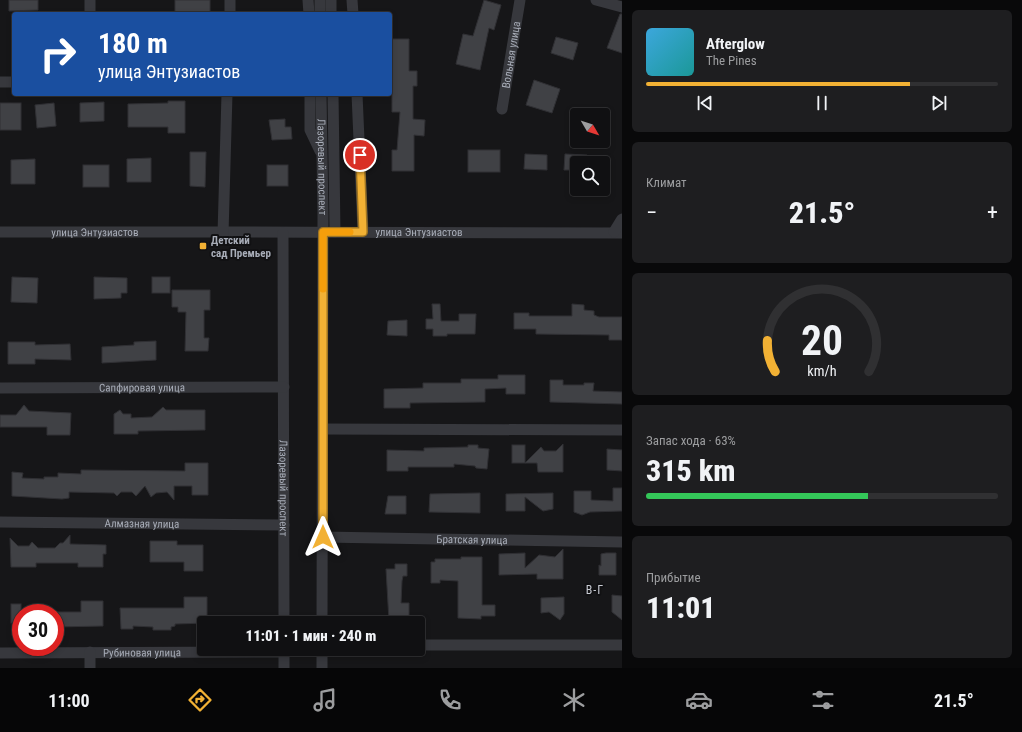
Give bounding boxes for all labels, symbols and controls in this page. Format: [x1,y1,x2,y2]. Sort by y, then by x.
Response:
street label: Вольная улица [499,20,523,89]
text: 180 m [98,27,168,60]
icon: right [32,28,84,80]
text: Afterglow [706,35,765,53]
text: The Pines [706,53,757,68]
text: улица Энтузиастов [98,61,240,82]
icon: previous [694,92,716,114]
icon: pause [811,92,833,114]
icon: next [928,92,950,114]
north arrow [570,108,610,148]
map controls [570,108,610,196]
street label: Лазоревый проспект [315,119,330,216]
pin [343,138,377,172]
icon: arrive [349,144,371,166]
button: search [570,156,610,196]
text: Климат [646,175,687,190]
text: 21.5° [789,195,855,230]
text: − [646,200,657,225]
text: + [987,200,998,225]
street label: улица Энтузиастов [51,226,138,239]
street label: улица Энтузиастов [375,226,463,239]
place label: Детский сад Премьер [211,234,271,260]
marker: Детский сад Премьер [198,241,208,251]
text: 20 [801,316,843,365]
text: km/h [807,363,837,379]
street label: Сапфировая улица [99,381,185,394]
text: Запас хода · 63% [646,433,736,448]
street label: Лазоревый проспект [277,440,290,537]
text: 315 km [646,453,735,488]
position arrow [302,516,344,558]
street label: Алмазная улица [105,517,179,530]
street label: Братская улица [436,532,508,547]
text: Прибытие [646,570,701,585]
district label: В-Г [586,583,604,597]
text: 11:01 [646,590,715,625]
speed limit sign: 30 [12,604,64,656]
text: 11:01 · 1 мин · 240 m [246,627,376,645]
street label: Рубиновая улица [103,646,181,659]
icon: directions [186,686,214,714]
icon: music [311,686,339,714]
icon: phone [436,686,464,714]
icon: climate [560,686,588,714]
icon: car [685,686,713,714]
icon: filters [809,686,837,714]
text: 11:00 [48,690,90,711]
text: 21.5° [934,690,974,711]

